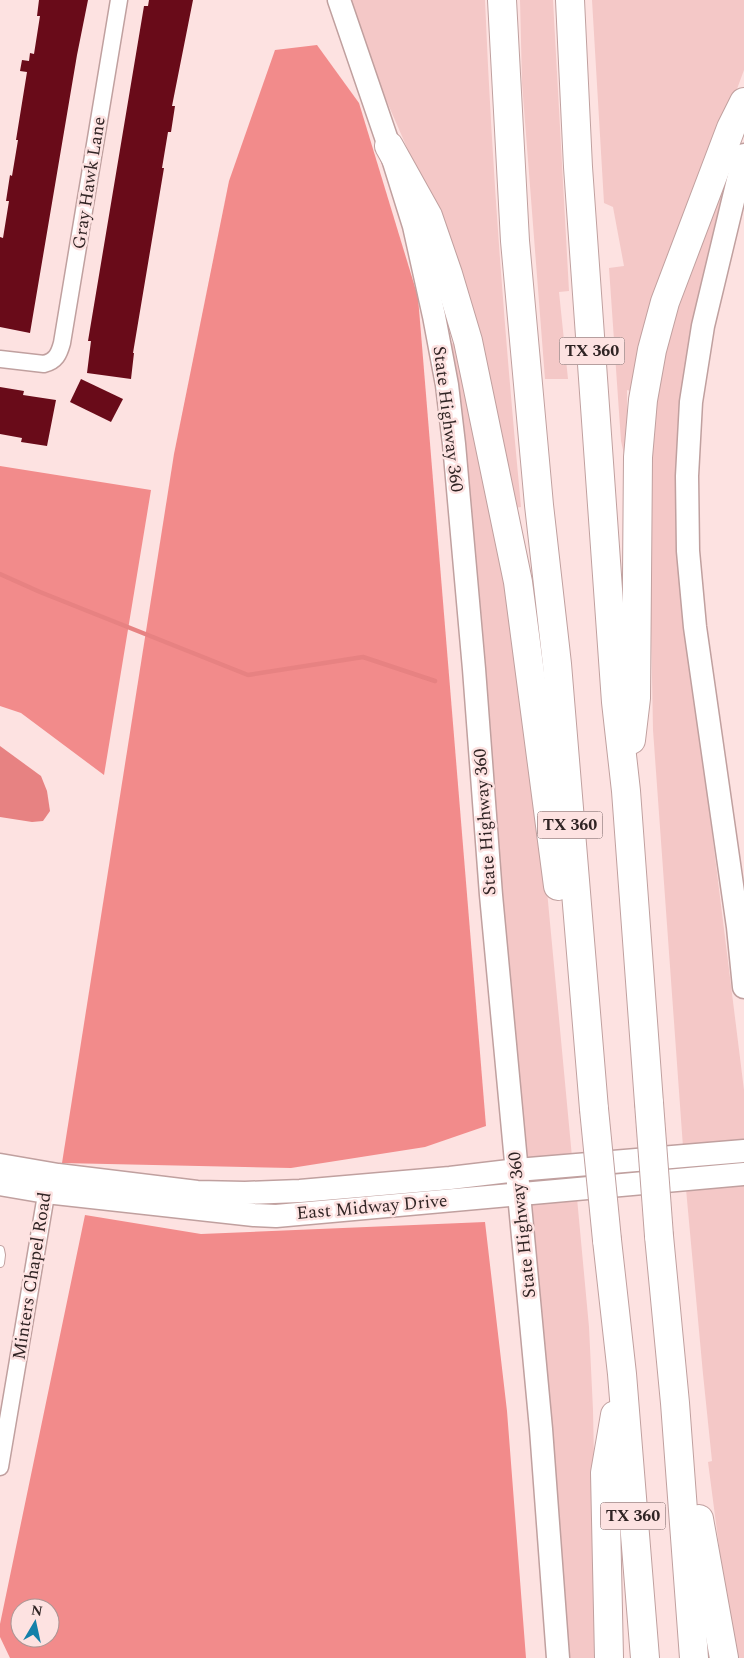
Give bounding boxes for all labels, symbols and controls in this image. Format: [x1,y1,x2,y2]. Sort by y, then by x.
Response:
street label: Gray Hawk Lane [65,115,113,251]
road number: TX 360 [560,338,624,364]
street label: State Highway 360 [426,344,470,494]
street label: State Highway 360 [466,748,504,896]
road number: TX 360 [538,812,602,838]
street label: State Highway 360 [501,1150,543,1300]
street label: East Midway Drive [295,1187,449,1227]
street label: Minters Chapel Road [5,1190,59,1362]
road number: TX 360 [600,1502,666,1530]
north arrow [10,1598,60,1648]
text: N [30,1599,44,1622]

